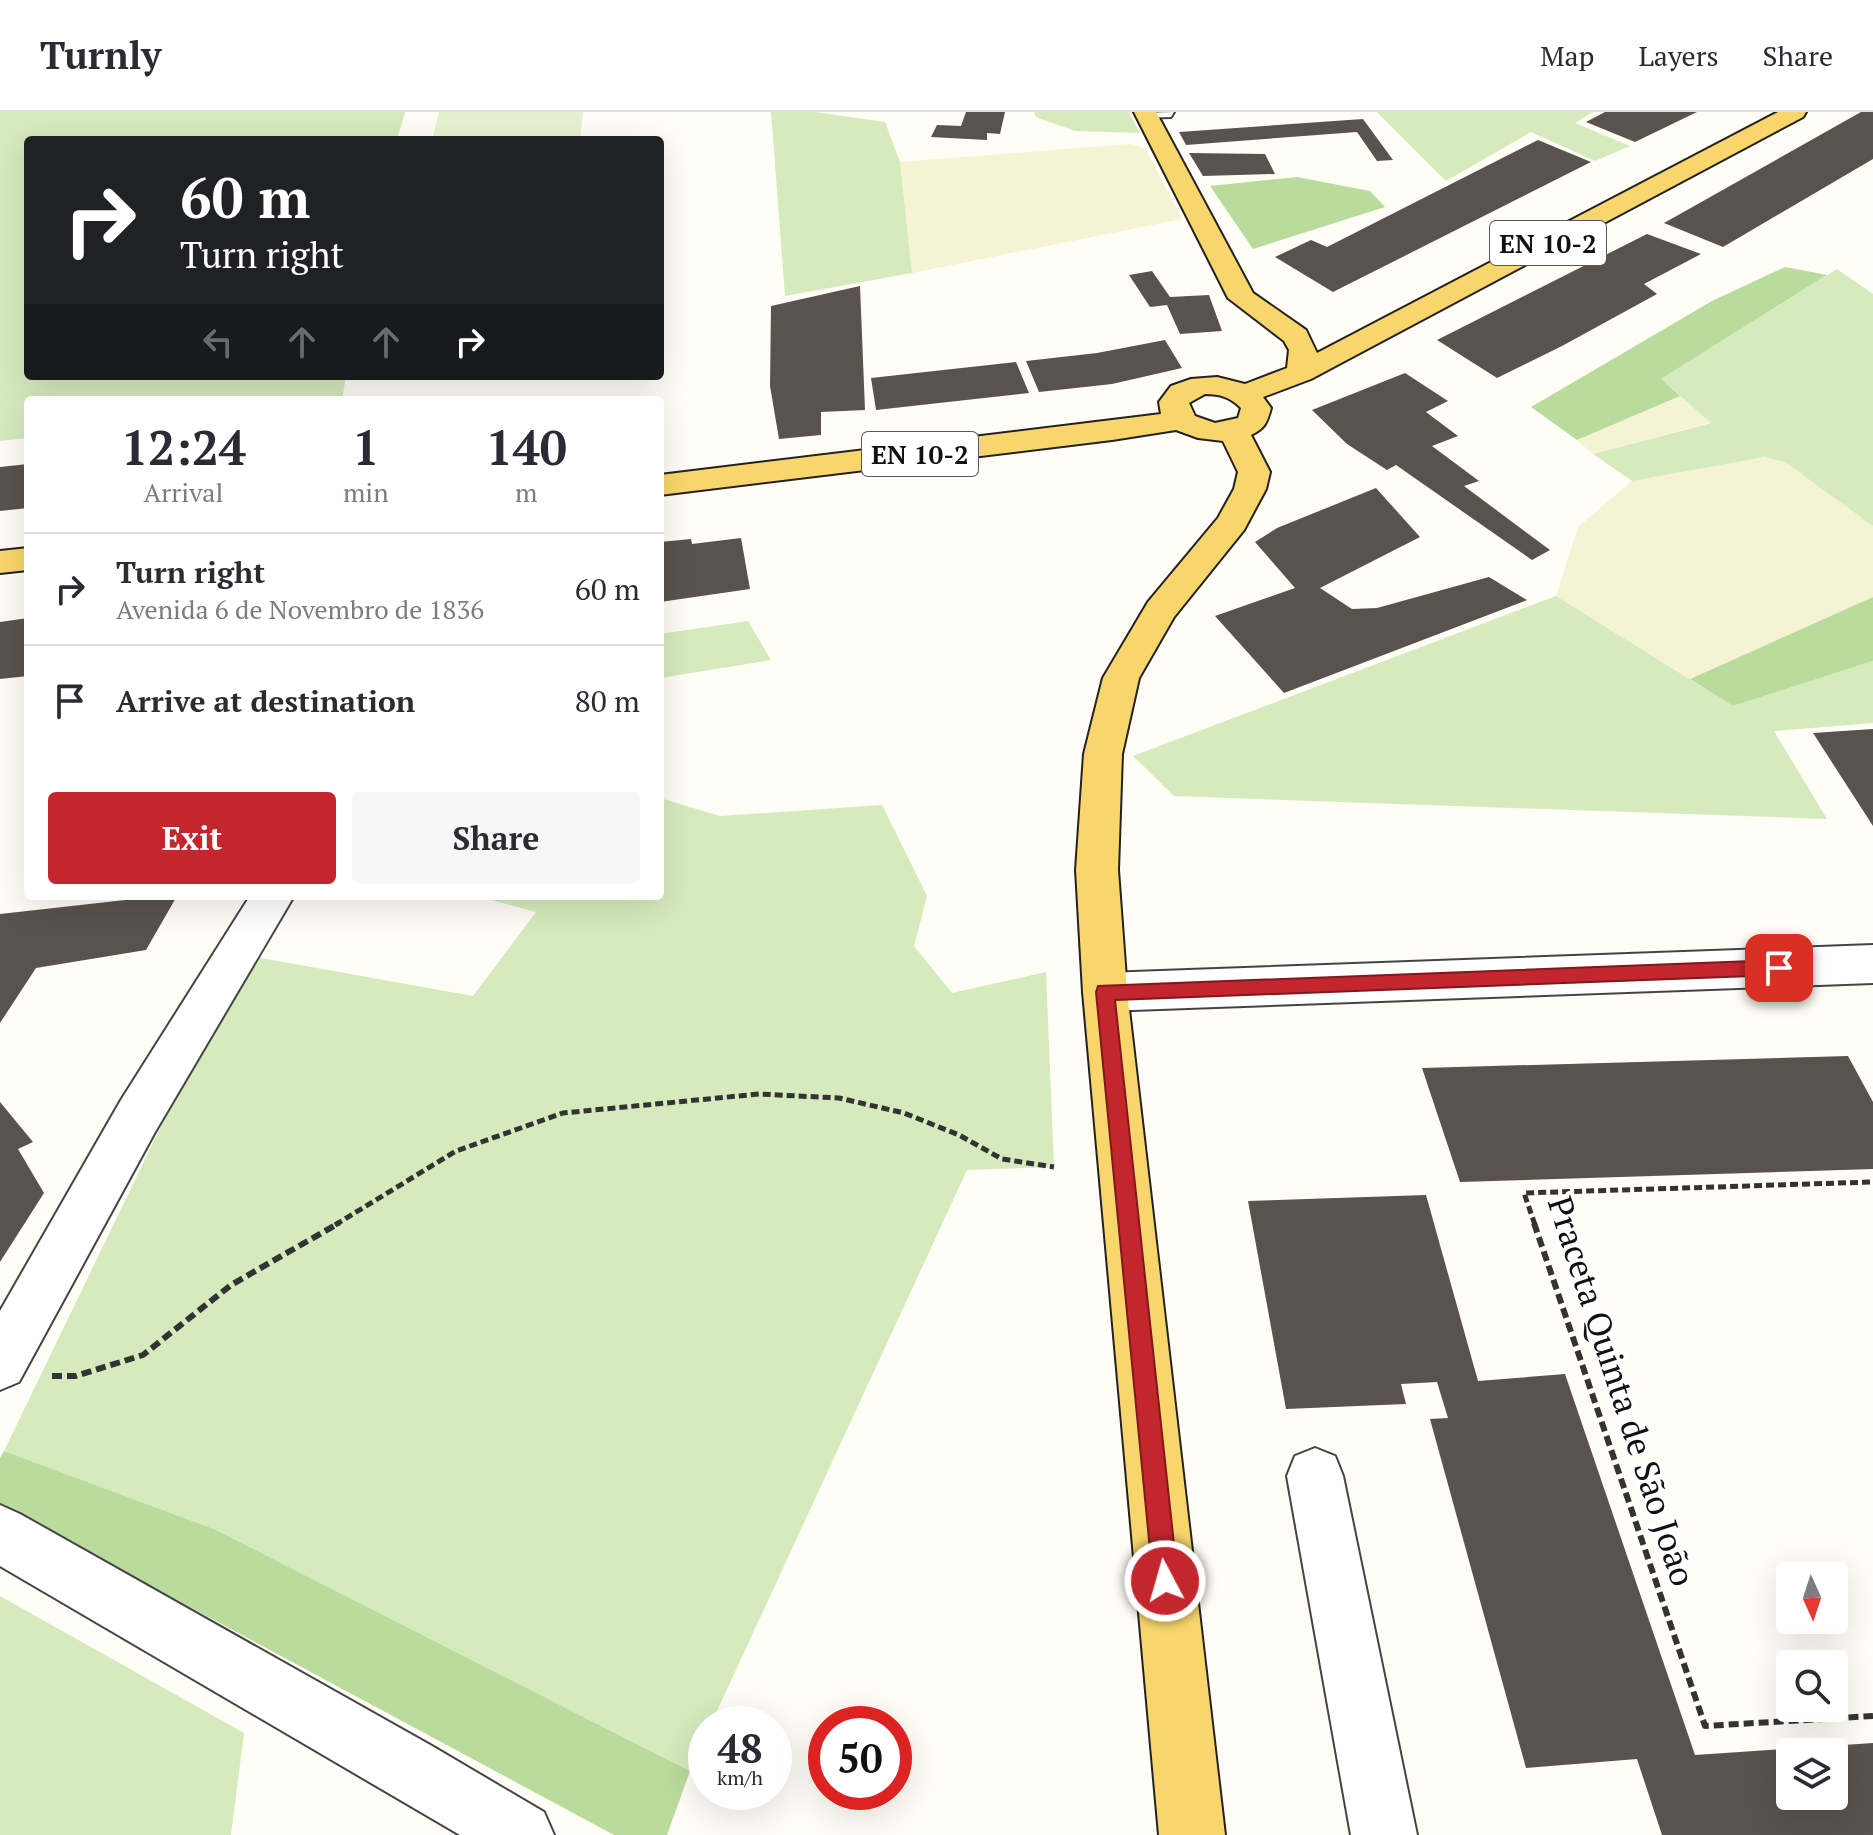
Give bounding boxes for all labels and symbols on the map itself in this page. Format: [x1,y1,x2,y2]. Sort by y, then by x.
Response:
road number: EN 10-2 [1490,221,1606,265]
road number: EN 10-2 [862,432,978,476]
pin [1745,934,1813,1002]
street label: Praceta Quinta de São João [1538,1190,1706,1592]
position arrow [1123,1539,1207,1623]
north arrow [1776,1562,1848,1634]
speed limit sign: 50 [808,1706,912,1810]

